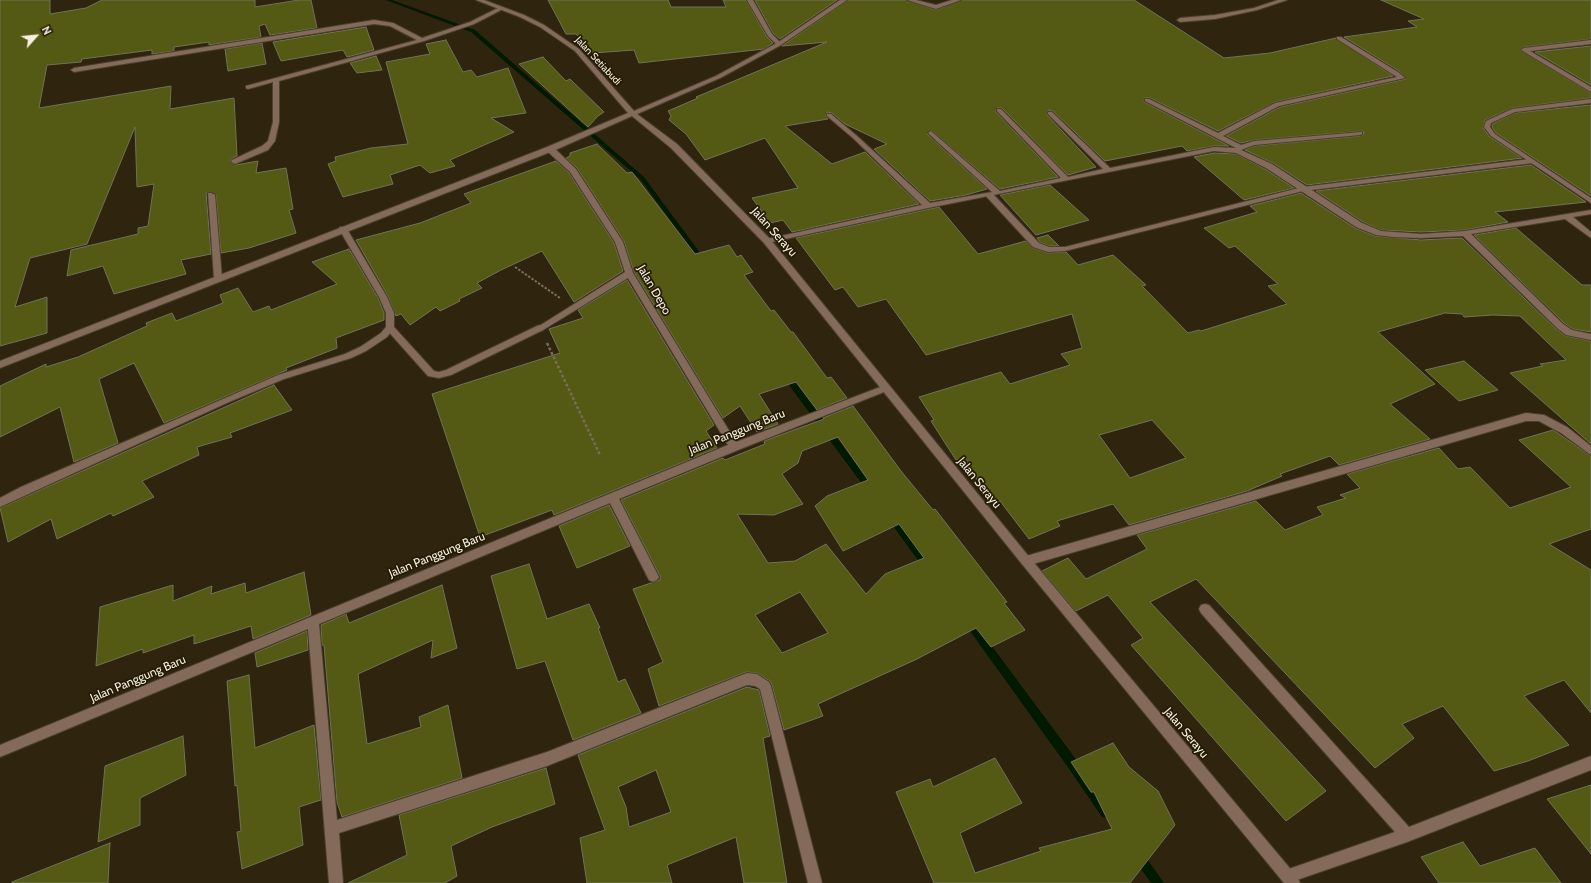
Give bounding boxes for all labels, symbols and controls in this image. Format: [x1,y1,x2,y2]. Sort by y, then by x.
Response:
north arrow [16,16,56,56]
text: N [39,24,55,37]
street label: Jalan Setiabudi [572,34,624,88]
street label: Jalan Serayu [748,204,800,260]
street label: Jalan Depo [634,263,674,317]
street label: Jalan Panggung Baru [687,406,787,458]
street label: Jalan Serayu [954,455,1004,511]
street label: Jalan Panggung Baru [387,529,487,581]
street label: Jalan Panggung Baru [88,652,188,706]
street label: Jalan Serayu [1161,705,1211,761]

